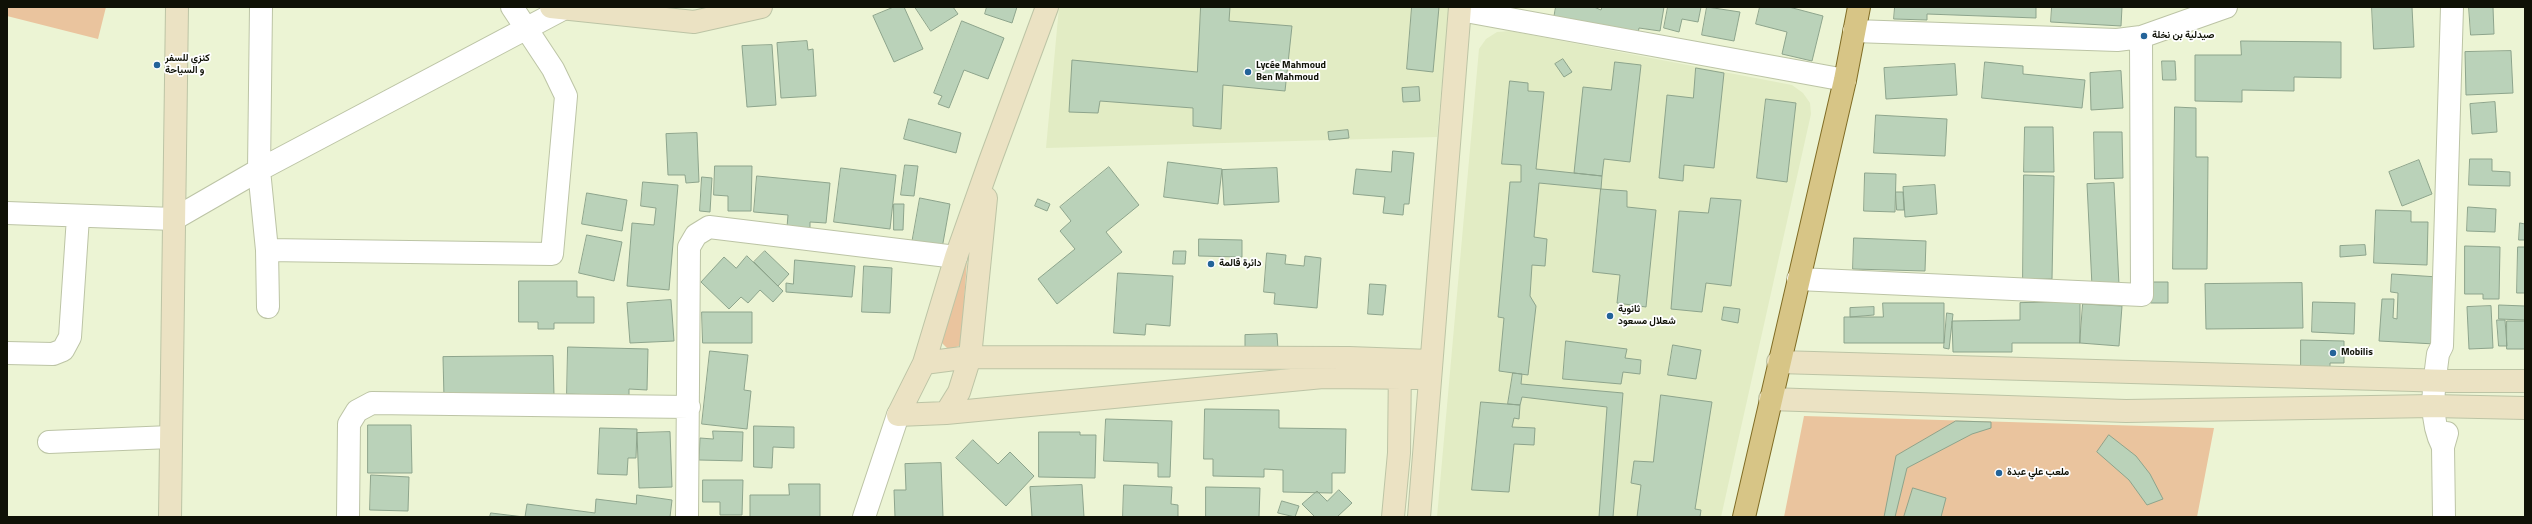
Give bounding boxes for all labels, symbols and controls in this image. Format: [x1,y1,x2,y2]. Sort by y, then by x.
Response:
place label: صيدلية بن نخلة [2152,30,2214,42]
marker: صيدلية بن نخلة [2139,31,2149,41]
place label: كنزي للسفر و السياحة [165,53,210,76]
marker: كنزي للسفر و السياحة [152,60,162,70]
place label: Lycée Mahmoud Ben Mahmoud [1256,60,1326,84]
marker: Lycée Mahmoud Ben Mahmoud [1243,67,1253,77]
place label: دائرة قالمة [1219,258,1261,270]
marker: دائرة قالمة [1206,259,1216,269]
place label: ثانوية شعلال مسعود [1618,304,1676,328]
marker: ثانوية شعلال مسعود [1605,311,1615,321]
place label: Mobilis [2341,347,2373,359]
marker: Mobilis [2328,348,2338,358]
place label: ملعب علي عبدة [2007,467,2069,479]
marker: ملعب علي عبدة [1994,468,2004,478]

